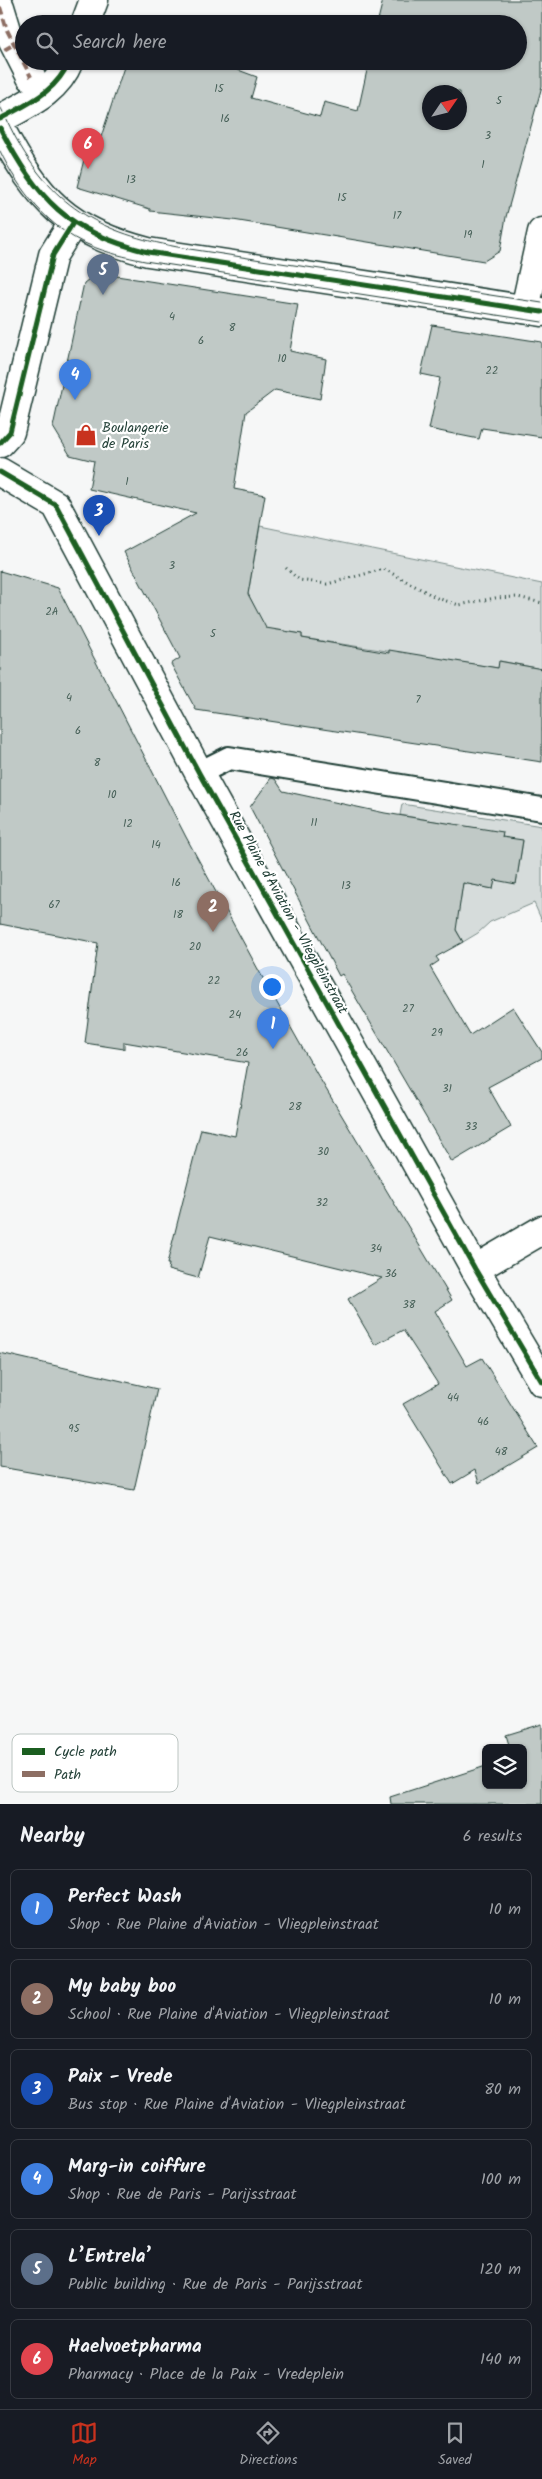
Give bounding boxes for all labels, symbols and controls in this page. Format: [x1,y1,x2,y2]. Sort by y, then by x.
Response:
search box [15,15,527,70]
text: Search here [73,28,167,58]
icon: search [33,29,61,57]
house number: 15 [214,80,225,98]
north arrow [422,85,467,130]
house number: 5 [496,92,503,110]
house number: 16 [220,110,230,128]
house number: 3 [485,127,491,145]
pin: 6 [72,128,104,169]
house number: 1 [481,156,485,174]
house number: 13 [126,171,136,189]
house number: 15 [337,189,348,207]
house number: 17 [393,207,402,225]
house number: 19 [464,226,473,244]
pin: 5 [87,254,119,295]
house number: 4 [169,308,175,326]
house number: 8 [229,319,236,337]
house number: 6 [198,332,204,350]
house number: 10 [278,350,287,368]
pin: 4 [59,359,91,400]
house number: 22 [486,362,498,380]
place label: Boulangerie de Paris [102,417,169,455]
shop icon: Boulangerie de Paris [73,422,99,448]
house number: 1 [125,473,129,491]
pin: 3 [83,495,115,536]
house number: 3 [169,557,175,575]
house number: 2A [45,603,59,621]
house number: 5 [210,625,217,643]
house number: 4 [66,689,72,707]
house number: 7 [415,691,421,709]
house number: 6 [75,722,81,740]
house number: 8 [94,754,101,772]
house number: 10 [108,786,117,804]
street label: Rue Plaine d'Aviation - Vliegpleinstraat [223,807,354,1019]
house number: 11 [311,814,317,832]
house number: 12 [123,815,133,833]
house number: 14 [151,836,161,854]
house number: 16 [171,874,181,892]
house number: 13 [341,877,351,895]
pin: 2 [197,891,229,932]
house number: 67 [48,896,61,914]
house number: 18 [173,906,183,924]
house number: 20 [189,938,201,956]
house number: 22 [208,972,220,990]
your location [259,974,285,1000]
house number: 27 [402,1000,415,1018]
house number: 24 [229,1006,241,1024]
pin: 1 [257,1008,289,1049]
house number: 29 [431,1024,444,1042]
house number: 26 [236,1044,248,1062]
house number: 31 [442,1080,452,1098]
house number: 28 [288,1098,302,1116]
house number: 33 [465,1118,477,1136]
house number: 30 [317,1143,329,1161]
house number: 32 [316,1194,328,1212]
house number: 34 [370,1240,382,1258]
house number: 36 [385,1265,397,1283]
house number: 38 [403,1296,416,1314]
house number: 44 [447,1389,459,1407]
house number: 46 [477,1413,489,1431]
house number: 95 [68,1420,81,1438]
house number: 48 [495,1443,508,1461]
legend [12,1734,178,1792]
text: Cycle path [54,1741,117,1763]
map controls [482,1744,527,1789]
button: layers [482,1744,527,1789]
text: Path [54,1764,81,1786]
text: Nearby [20,1820,85,1853]
text: 6 results [463,1824,522,1849]
text: Perfect Wash [68,1882,181,1912]
text: 1 [35,1897,39,1922]
text: 10 m [489,1897,521,1922]
text: Shop · Rue Plaine d'Aviation - Vliegpleinstraat [68,1912,379,1937]
text: My baby boo [68,1972,176,2002]
text: 2 [32,1987,42,2012]
text: 10 m [489,1987,521,2012]
text: School · Rue Plaine d'Aviation - Vliegpleinstraat [68,2002,390,2027]
text: Paix - Vrede [68,2062,173,2092]
text: 3 [33,2077,41,2102]
text: 80 m [484,2077,521,2102]
text: Bus stop · Rue Plaine d'Aviation - Vliegpleinstraat [68,2092,406,2117]
text: Marg-in coiffure [68,2152,206,2182]
text: 4 [33,2167,41,2192]
text: 100 m [481,2167,521,2192]
text: Shop · Rue de Paris - Parijsstraat [68,2182,297,2207]
text: L’Entrela’ [68,2242,152,2272]
text: 5 [33,2257,41,2282]
text: 120 m [480,2257,521,2282]
text: Public building · Rue de Paris - Parijsstraat [68,2272,363,2297]
text: Haelvoetpharma [68,2332,202,2362]
text: 6 [33,2347,41,2372]
text: 140 m [480,2347,521,2372]
text: Pharmacy · Place de la Paix - Vredeplein [68,2362,344,2387]
tab: Map [70,2419,98,2471]
tab: Directions [239,2419,297,2471]
tab: Saved [438,2419,472,2471]

